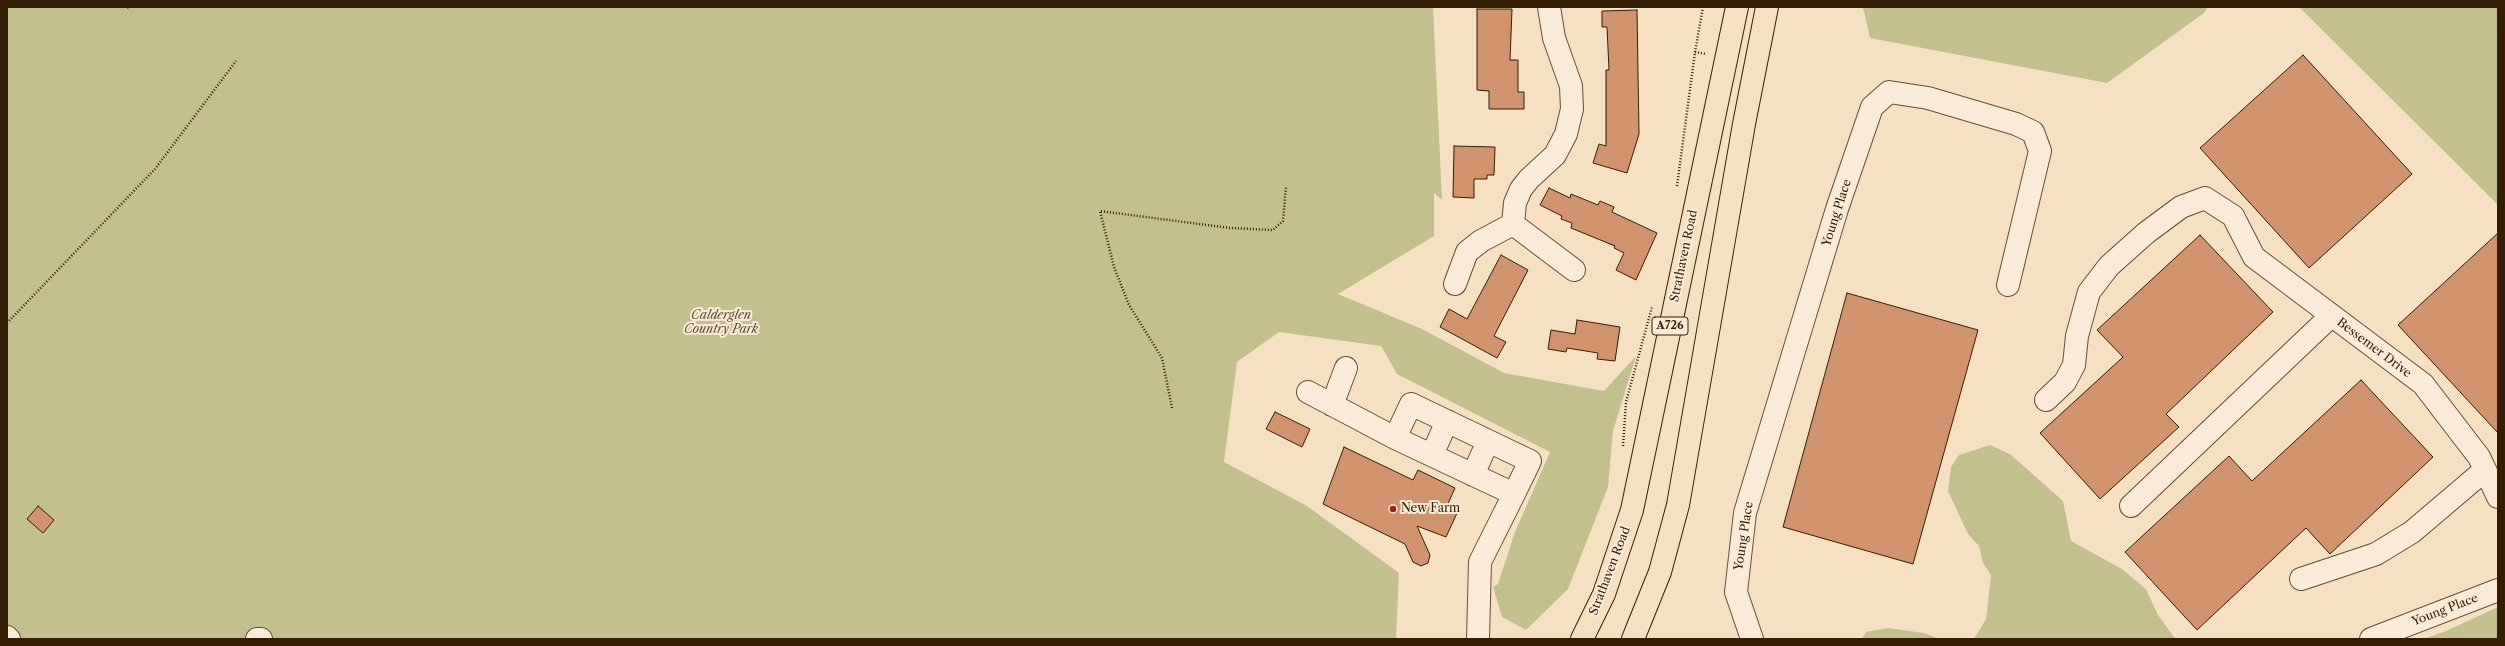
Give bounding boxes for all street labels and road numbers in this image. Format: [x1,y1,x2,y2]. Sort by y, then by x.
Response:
street label: Young Place [1819,178,1855,248]
street label: Strathaven Road [1667,209,1701,303]
street label: Bessemer Drive [2334,315,2414,381]
road number: A726 [1652,317,1688,335]
street label: Young Place [1731,500,1757,572]
street label: Strathaven Road [1586,525,1634,617]
street label: Young Place [2410,591,2480,629]

